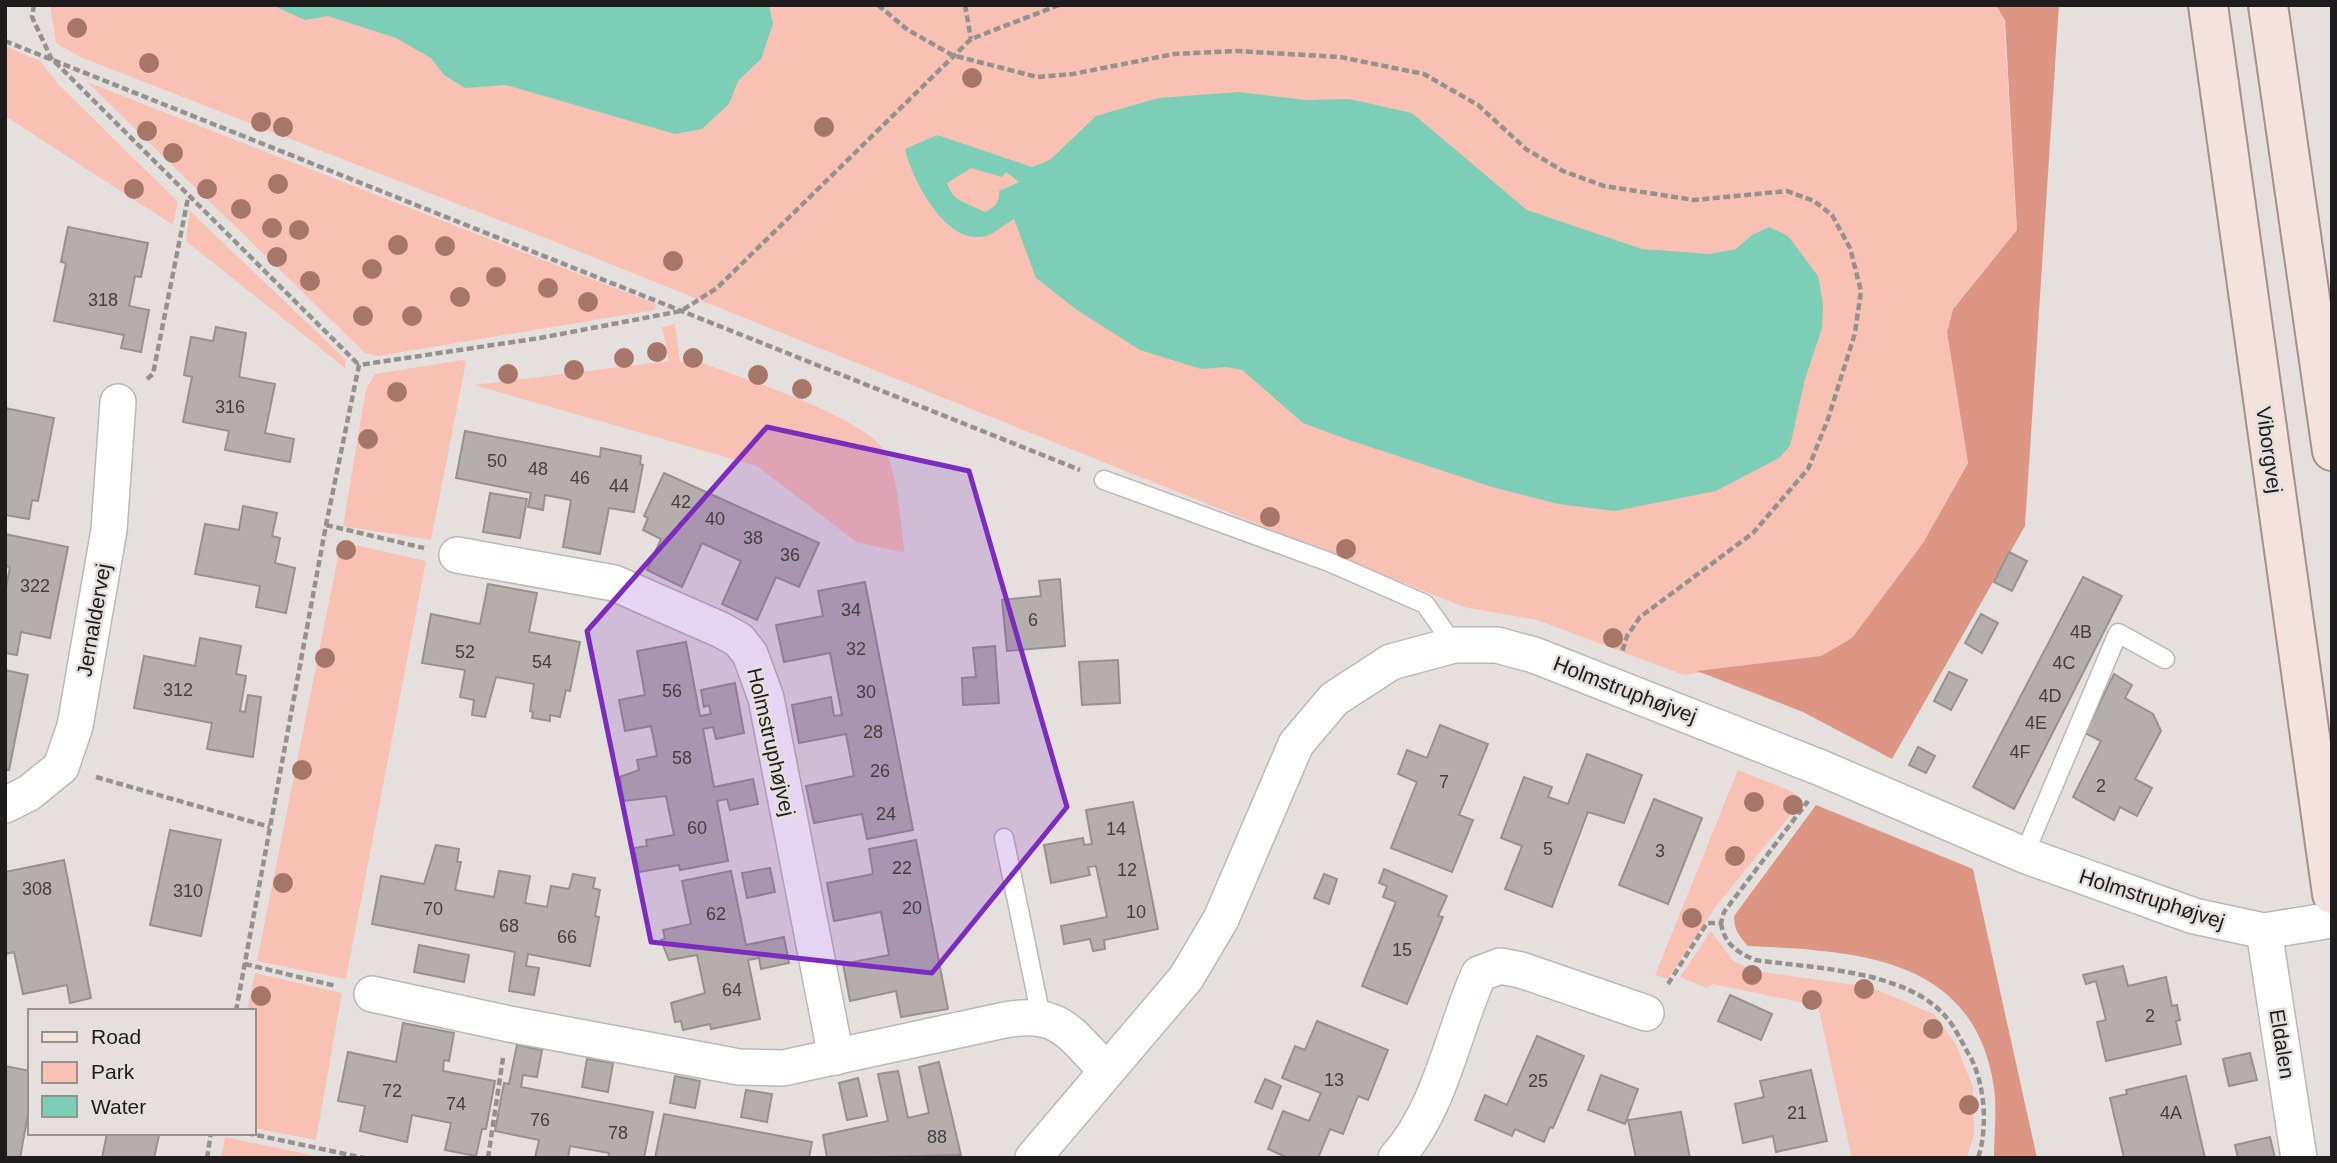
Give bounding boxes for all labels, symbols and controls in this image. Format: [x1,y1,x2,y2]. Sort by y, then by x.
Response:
house number: 318 [88,290,118,310]
house number: 316 [215,397,245,417]
street label: Viborgvej [2252,405,2287,495]
house number: 50 [487,451,507,471]
house number: 48 [528,459,548,479]
house number: 46 [570,468,590,488]
house number: 44 [609,476,629,496]
house number: 42 [671,492,691,512]
house number: 40 [705,509,725,529]
house number: 38 [743,528,763,548]
house number: 36 [780,545,800,565]
street label: Jernaldervej [72,562,115,678]
house number: 322 [20,576,50,596]
house number: 34 [841,600,861,620]
house number: 6 [1028,610,1038,630]
house number: 4B [2070,622,2092,642]
house number: 32 [846,639,866,659]
house number: 52 [455,642,475,662]
house number: 54 [532,652,552,672]
street label: Holmstruphøjvej [1550,652,1700,727]
house number: 4C [2052,653,2076,673]
street label: Holmstruphøjvej [743,665,800,818]
house number: 312 [163,680,193,700]
house number: 56 [662,681,682,701]
house number: 30 [856,682,876,702]
house number: 4D [2038,686,2062,706]
house number: 4E [2025,713,2047,733]
house number: 28 [863,722,883,742]
house number: 4F [2009,742,2031,762]
house number: 58 [672,748,692,768]
house number: 26 [870,761,890,781]
house number: 7 [1439,772,1449,792]
house number: 2 [2096,776,2106,796]
house number: 24 [876,804,896,824]
house number: 60 [687,818,707,838]
house number: 14 [1106,819,1126,839]
house number: 5 [1543,839,1553,859]
house number: 3 [1655,841,1665,861]
house number: 22 [892,858,912,878]
house number: 12 [1117,860,1137,880]
street label: Holmstruphøjvej [2076,864,2228,933]
house number: 308 [22,879,52,899]
house number: 310 [173,881,203,901]
house number: 20 [902,898,922,918]
house number: 70 [423,899,443,919]
house number: 10 [1126,902,1146,922]
house number: 62 [706,904,726,924]
house number: 68 [499,916,519,936]
house number: 66 [557,927,577,947]
house number: 15 [1392,940,1412,960]
house number: 64 [722,980,742,1000]
house number: 2 [2145,1006,2155,1026]
street label: Eldalen [2266,1008,2299,1080]
legend [28,1009,256,1135]
text: Road [91,1025,141,1048]
text: Park [91,1060,135,1083]
house number: 13 [1324,1070,1344,1090]
house number: 25 [1528,1071,1548,1091]
house number: 72 [382,1081,402,1101]
house number: 74 [446,1094,466,1114]
text: Water [91,1095,146,1118]
house number: 21 [1787,1103,1807,1123]
house number: 4A [2160,1103,2182,1123]
house number: 76 [530,1110,550,1130]
house number: 78 [608,1123,628,1143]
house number: 88 [927,1127,947,1147]

